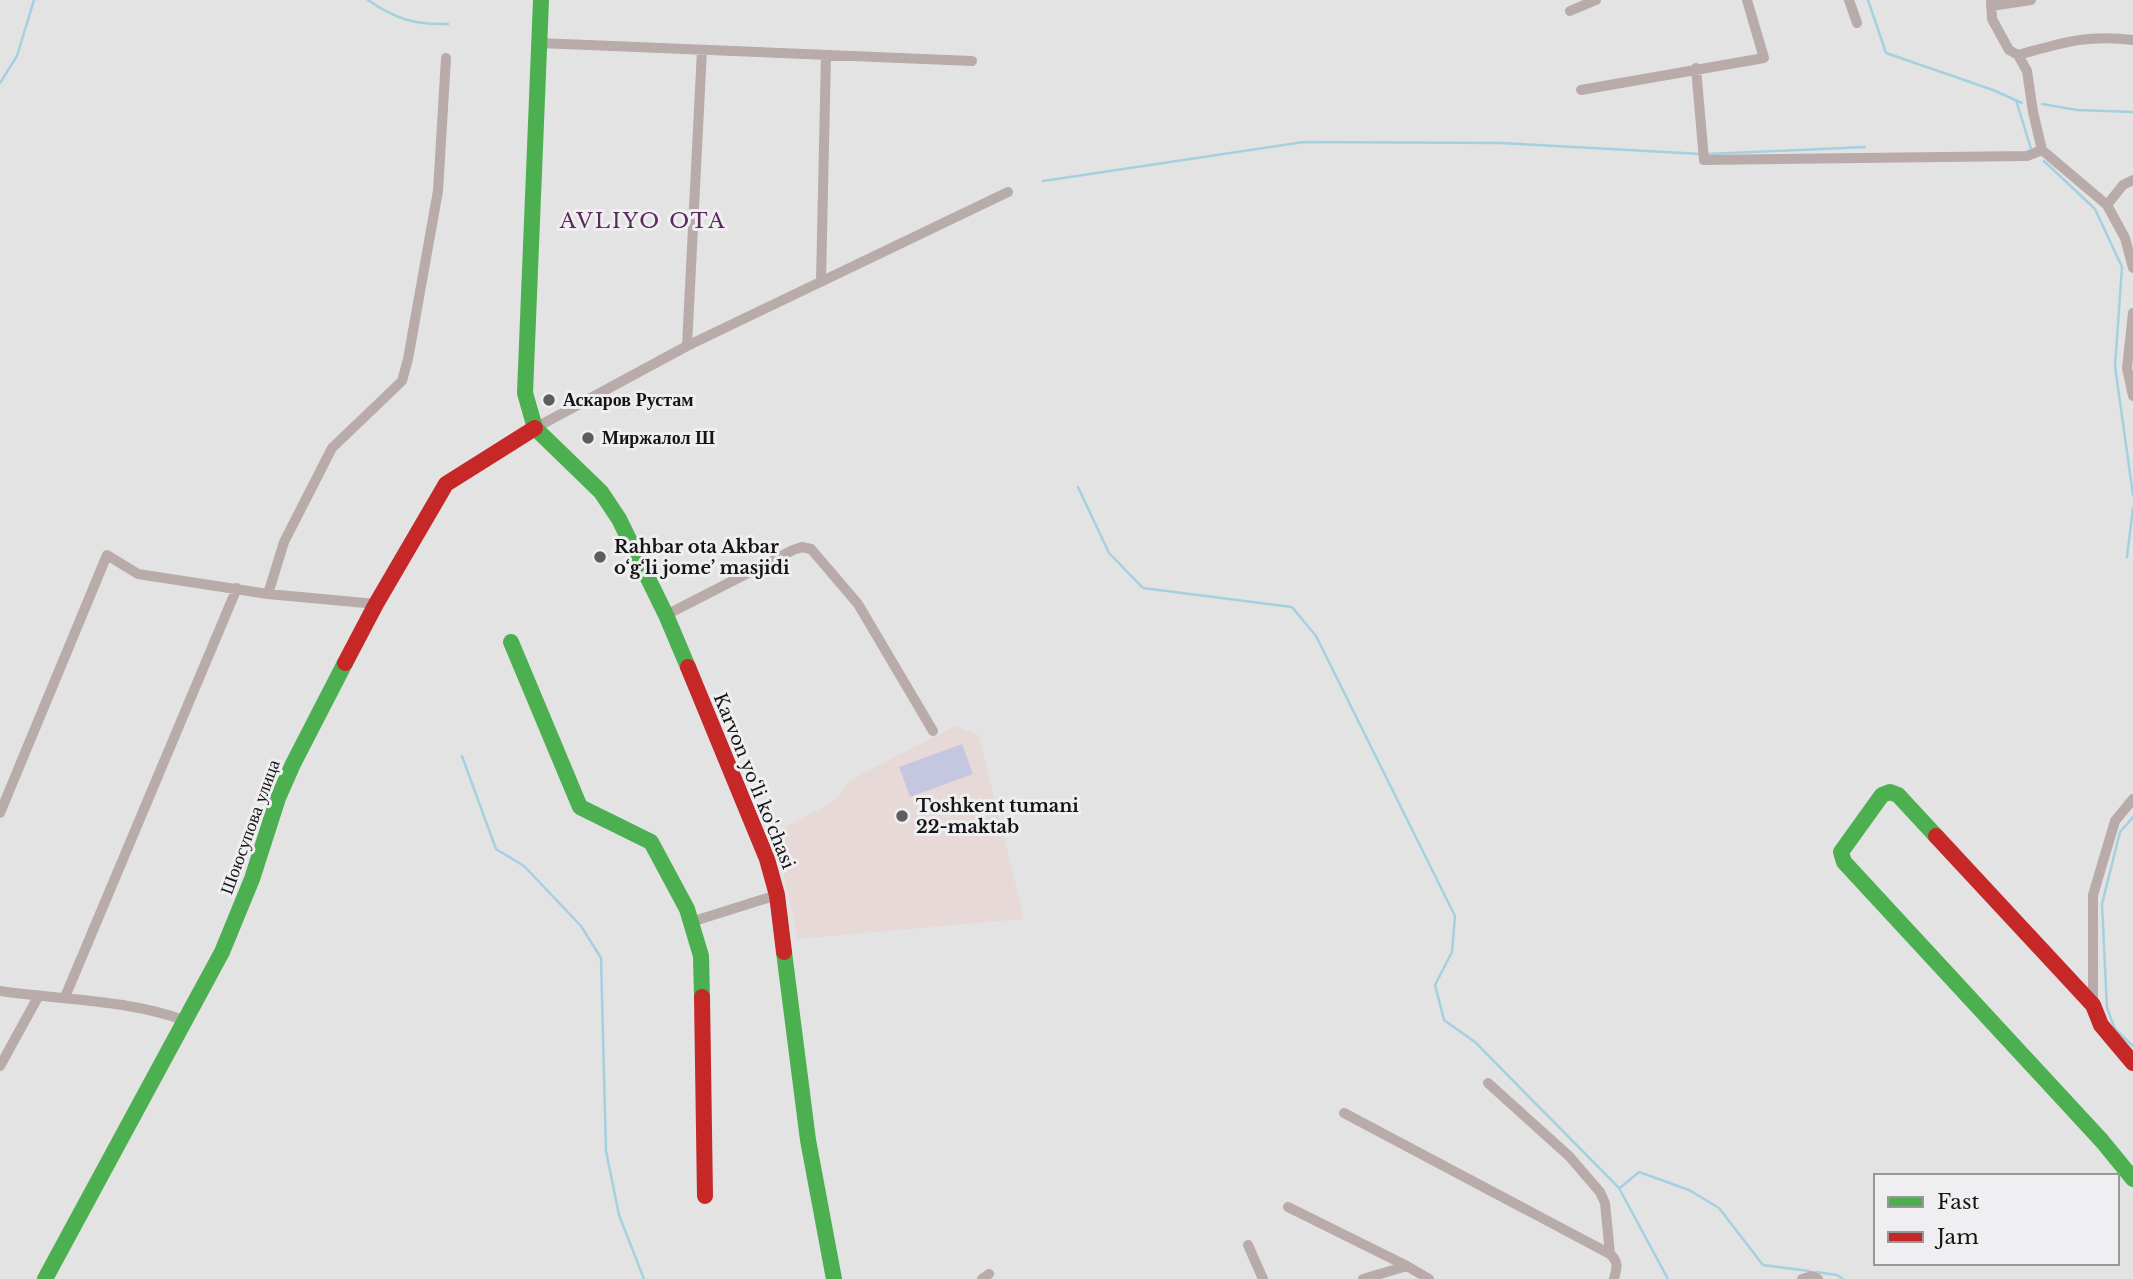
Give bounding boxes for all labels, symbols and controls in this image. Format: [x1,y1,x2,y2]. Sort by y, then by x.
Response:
district label: AVLIYO OTA [559,208,726,234]
place label: Аскаров Рустам [563,389,693,411]
marker: Аскаров Рустам [541,392,557,408]
place label: Миржалол Ш [602,427,715,449]
marker: Миржалол Ш [580,430,596,446]
place label: Rahbar ota Akbar o‘g‘li jome’ masjidi [614,536,790,579]
marker: Rahbar ota Akbar o‘g‘li jome’ masjidi [592,549,608,565]
street label: Karvon yo‘li ko'chasi [709,690,799,872]
street label: Шоюсупова улица [215,757,285,897]
place label: Toshkent tumani 22-maktab [916,795,1079,838]
marker: Toshkent tumani 22-maktab [894,808,910,824]
legend [1874,1174,2119,1265]
text: Fast [1937,1189,1979,1215]
text: Jam [1934,1224,1979,1250]

